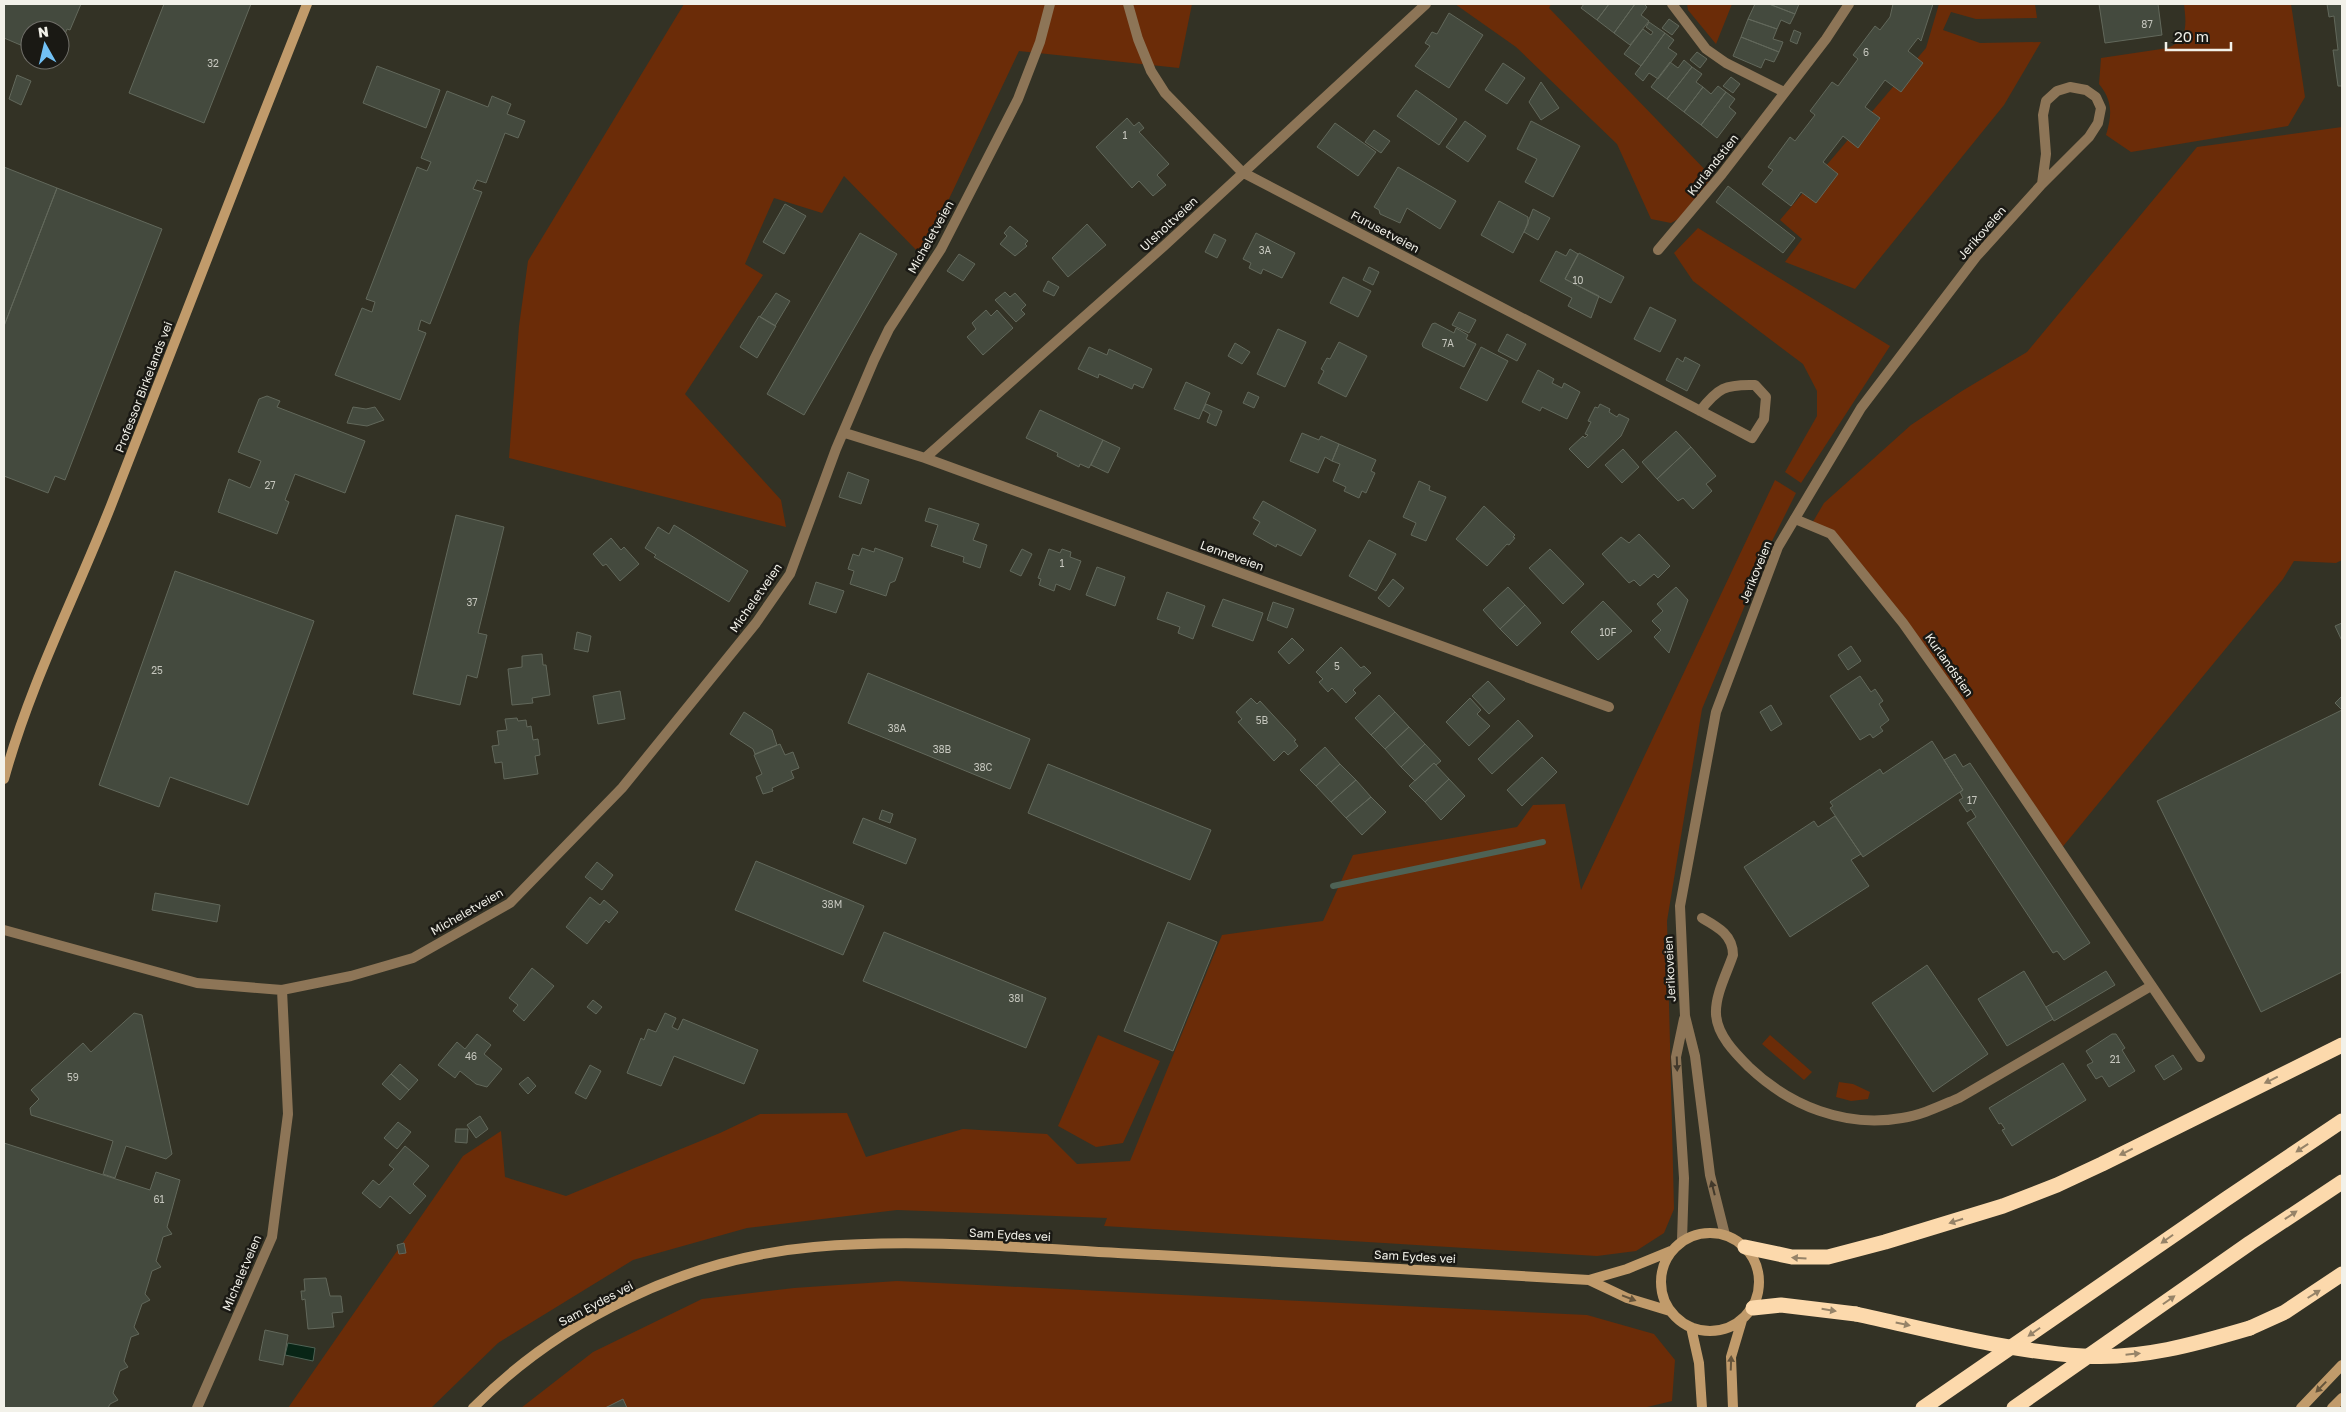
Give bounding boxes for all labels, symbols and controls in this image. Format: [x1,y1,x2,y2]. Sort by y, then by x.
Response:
house number: 87 [2141,18,2153,30]
north arrow [20,20,70,70]
scale bar [2166,20,2231,52]
text: N [37,22,50,41]
text: 20 m [2174,27,2209,45]
house number: 6 [1863,46,1869,58]
house number: 32 [207,57,219,69]
house number: 1 [1123,129,1128,141]
street label: Kurlandstien [1684,131,1741,198]
street label: Ulsholtveien [1137,193,1201,254]
street label: Micheletveien [904,198,957,276]
street label: Jerikoveien [1954,203,2009,263]
street label: Furusetveien [1348,207,1422,256]
house number: 3A [1259,244,1272,256]
house number: 10 [1572,274,1584,286]
street label: Professor Birkelands vei [112,319,175,454]
house number: 7A [1442,337,1454,349]
house number: 27 [264,479,276,491]
street label: Lønneveien [1198,537,1266,574]
street label: Jerikoveien [1736,538,1775,605]
house number: 1 [1060,557,1065,569]
street label: Micheletveien [726,560,785,635]
house number: 37 [466,596,478,608]
house number: 10F [1600,626,1617,638]
street label: Kurlandstien [1922,630,1977,699]
house number: 5 [1334,660,1340,672]
house number: 25 [151,664,163,676]
house number: 5B [1256,714,1269,726]
house number: 38A [888,722,907,734]
house number: 38B [933,743,952,755]
house number: 38C [974,761,993,773]
house number: 17 [1967,794,1977,806]
street label: Micheletveien [428,885,506,938]
house number: 38M [822,898,842,910]
street label: Jerikoveien [1660,936,1679,1002]
house number: 38I [1008,992,1024,1004]
house number: 46 [465,1050,477,1062]
house number: 21 [2110,1053,2120,1065]
one-way arrow [1673,1056,1681,1072]
house number: 59 [67,1071,79,1083]
one-way arrow [2264,1076,2278,1084]
one-way arrow [2295,1143,2309,1153]
one-way arrow [2119,1149,2133,1157]
one-way arrow [1709,1180,1717,1195]
house number: 61 [154,1193,165,1205]
one-way arrow [2284,1211,2298,1220]
one-way arrow [1949,1218,1964,1226]
street label: Sam Eydes vei [969,1225,1051,1244]
street label: Micheletveien [219,1233,264,1313]
one-way arrow [2160,1234,2174,1244]
street label: Sam Eydes vei [1374,1247,1456,1266]
one-way arrow [1790,1253,1806,1261]
street label: Sam Eydes vei [556,1278,636,1329]
one-way arrow [2308,1289,2321,1298]
one-way arrow [1622,1294,1637,1302]
one-way arrow [2162,1295,2176,1305]
one-way arrow [1822,1307,1838,1315]
one-way arrow [1896,1321,1912,1329]
one-way arrow [2027,1327,2040,1337]
one-way arrow [2125,1350,2141,1358]
one-way arrow [1728,1355,1736,1371]
one-way arrow [2315,1380,2327,1392]

